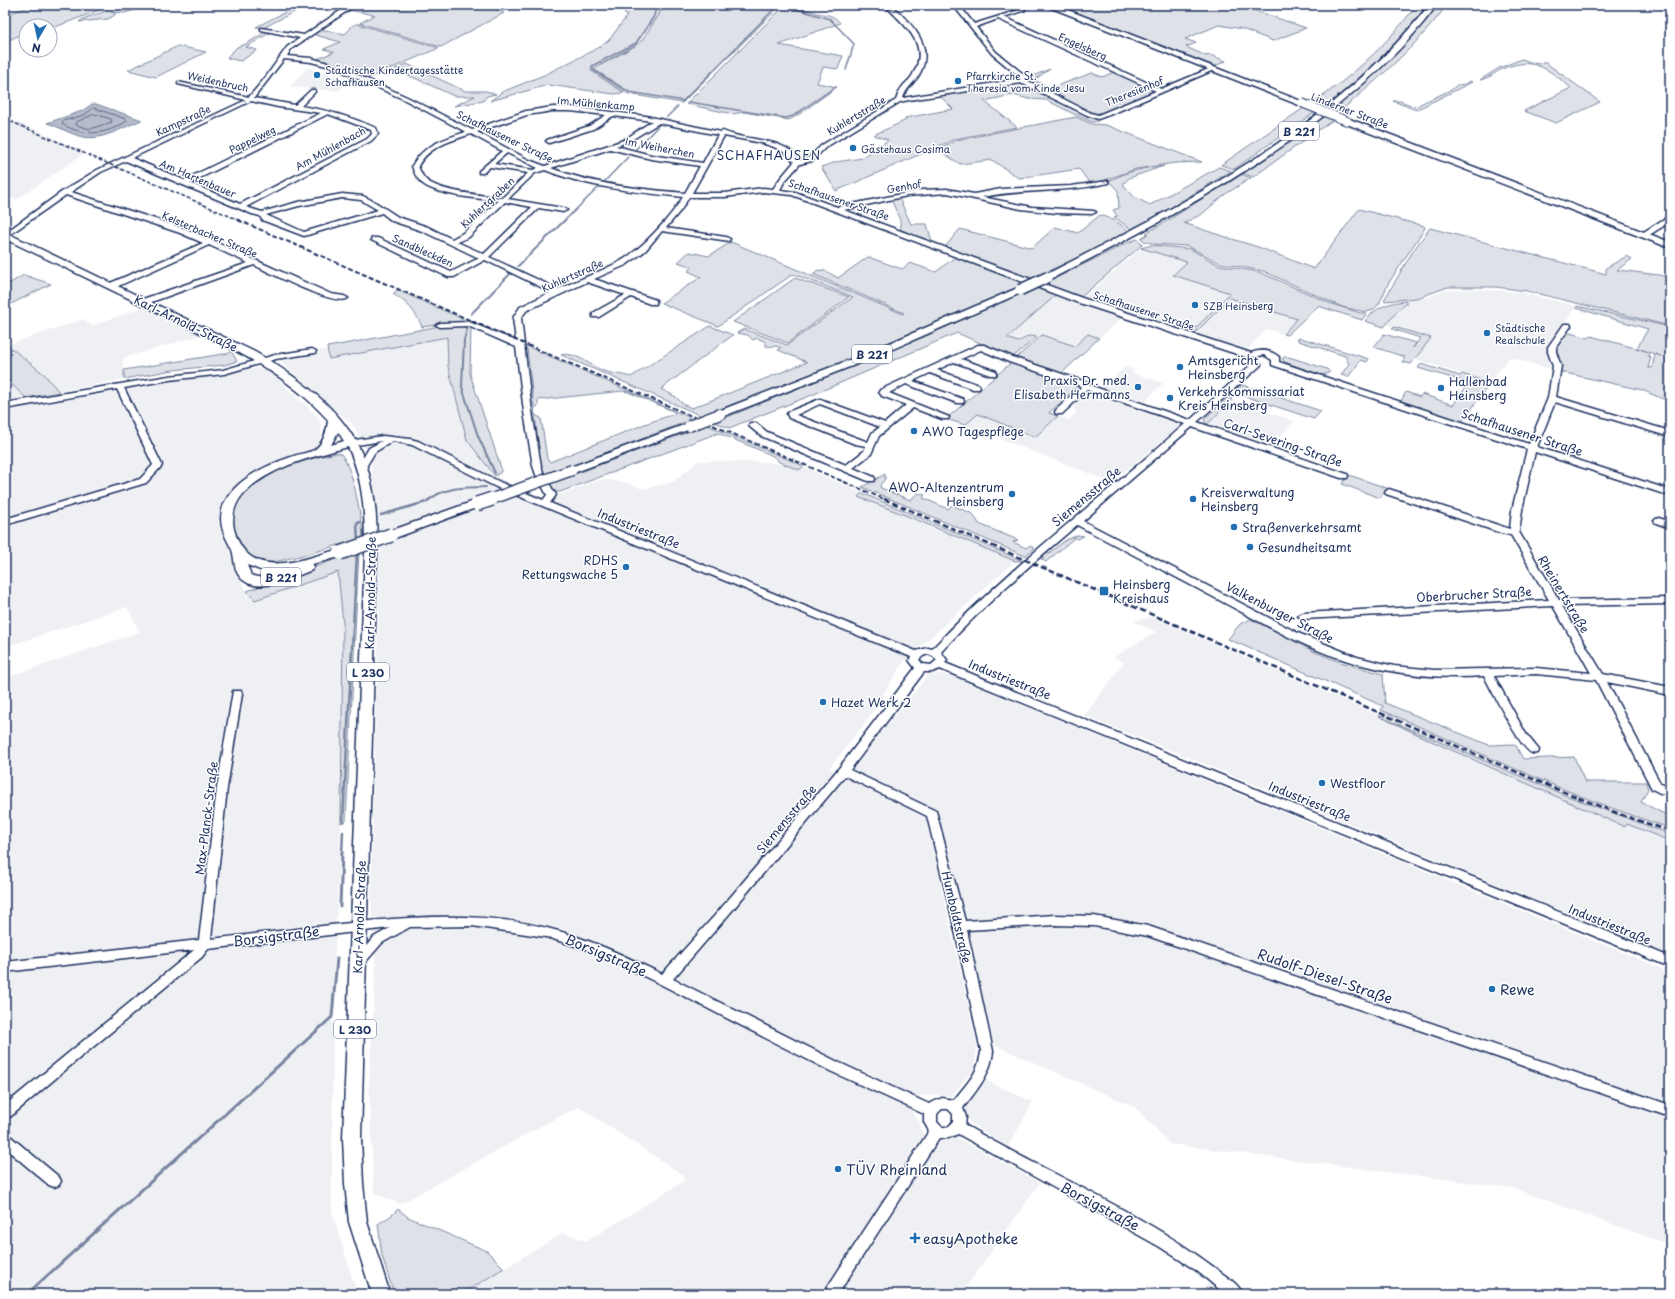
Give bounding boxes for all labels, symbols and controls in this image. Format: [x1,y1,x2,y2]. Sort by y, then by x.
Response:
north arrow [18,18,58,58]
street label: Engelsberg [1056,29,1110,63]
text: N [30,39,42,57]
place label: Städtische Kindertagesstätte Schafhausen [325,62,463,89]
street label: Weidenbruch [186,67,250,95]
place label: Pfarrkirche St. Theresia vom Kinde Jesu [966,68,1085,95]
marker: Städtische Kindertagesstätte Schafhausen [312,70,322,80]
street label: Theresienhof [1103,72,1166,110]
marker: Pfarrkirche St. Theresia vom Kinde Jesu [953,76,963,86]
street label: Linderner Straße [1309,88,1391,132]
street label: Im Mühlenkamp [557,92,635,114]
street label: Kuhlertstraße [824,92,888,138]
street label: Kampstraße [153,101,213,139]
street label: Schafhausener Straße [454,106,556,166]
street label: Pappelweg [226,121,278,157]
street label: Am Mühlenbach [292,122,368,173]
road number: B 221 [1279,122,1319,140]
street label: Im Weiherchen [624,133,696,161]
place label: Gästehaus Cosima [861,141,951,156]
marker: Gästehaus Cosima [848,143,858,153]
district label: SCHAFHAUSEN [717,146,821,164]
street label: Am Hartenbauer [157,155,239,201]
street label: Kuhlertgraben [457,173,517,231]
street label: Schafhausener Straße [787,175,891,223]
street label: Genhof [886,175,924,196]
street label: Kelsterbacher Straße [160,207,260,261]
street label: Sandbleckden [390,230,456,270]
street label: Kuhlertstraße [539,255,605,295]
street label: Schafhausener Straße [1091,287,1197,333]
street label: Karl-Arnold-Straße [131,290,241,356]
place label: SZB Heinsberg [1203,298,1273,313]
marker: SZB Heinsberg [1190,300,1200,310]
place label: Städtische Realschule [1495,320,1546,347]
marker: Städtische Realschule [1482,328,1492,338]
road number: B 221 [852,345,892,363]
place label: Amtsgericht Heinsberg [1188,351,1259,383]
marker: Amtsgericht Heinsberg [1175,362,1185,372]
place label: Praxis Dr. med. Elisabeth Hermanns [1014,371,1131,403]
place label: Hallenbad Heinsberg [1449,372,1507,404]
marker: Praxis Dr. med. Elisabeth Hermanns [1133,382,1143,392]
place label: Verkehrskommissariat Kreis Heinsberg [1178,382,1305,414]
marker: Hallenbad Heinsberg [1436,383,1446,393]
marker: Verkehrskommissariat Kreis Heinsberg [1165,393,1175,403]
street label: Schafhausener Straße [1459,404,1585,460]
street label: Carl-Severing-Straße [1221,413,1345,471]
place label: AWO Tagespflege [922,422,1024,440]
marker: AWO Tagespflege [909,426,919,436]
street label: Siemensstraße [1048,462,1124,530]
place label: AWO-Altenzentrum Heinsberg [889,478,1004,510]
place label: Kreisverwaltung Heinsberg [1201,483,1295,515]
marker: AWO-Altenzentrum Heinsberg [1007,489,1017,499]
marker: Kreisverwaltung Heinsberg [1188,494,1198,504]
street label: Industriestraße [595,503,683,553]
place label: Straßenverkehrsamt [1242,518,1362,536]
marker: Straßenverkehrsamt [1229,522,1239,532]
street label: Karl-Arnold-Straße [360,536,380,650]
place label: Gesundheitsamt [1258,538,1352,556]
marker: Gesundheitsamt [1245,542,1255,552]
place label: RDHS Rettungswache 5 [522,551,618,583]
street label: Rheinertstraße [1534,552,1594,636]
marker: RDHS Rettungswache 5 [621,562,631,572]
road number: B 221 [261,568,301,586]
place label: Heinsberg Kreishaus [1113,575,1171,607]
street label: Valkenburger Straße [1223,577,1337,647]
street label: Oberbrucher Straße [1416,582,1532,606]
marker: Heinsberg Kreishaus [1098,585,1110,597]
street label: Industriestraße [966,654,1054,704]
road number: L 230 [347,663,389,681]
place label: Hazet Werk 2 [831,693,911,711]
marker: Hazet Werk 2 [818,697,828,707]
street label: Max-Planck-Straße [190,760,222,876]
place label: Westfloor [1330,774,1386,792]
street label: Industriestraße [1266,776,1354,826]
marker: Westfloor [1317,778,1327,788]
street label: Siemensstraße [752,781,820,857]
street label: Karl-Arnold-Straße [348,860,370,974]
street label: Humboldtstraße [938,869,976,965]
street label: Industriestraße [1566,899,1654,949]
street label: Borsigstraße [232,920,320,952]
street label: Borsigstraße [562,928,650,982]
street label: Rudolf-Diesel-Straße [1255,943,1395,1009]
place label: Rewe [1500,979,1535,1000]
marker: Rewe [1487,984,1497,994]
road number: L 230 [334,1020,376,1038]
place label: TÜV Rheinland [846,1159,947,1180]
marker: TÜV Rheinland [833,1164,843,1174]
street label: Borsigstraße [1057,1176,1143,1236]
place label: easyApotheke [923,1228,1018,1249]
marker: easyApotheke [910,1233,920,1243]

